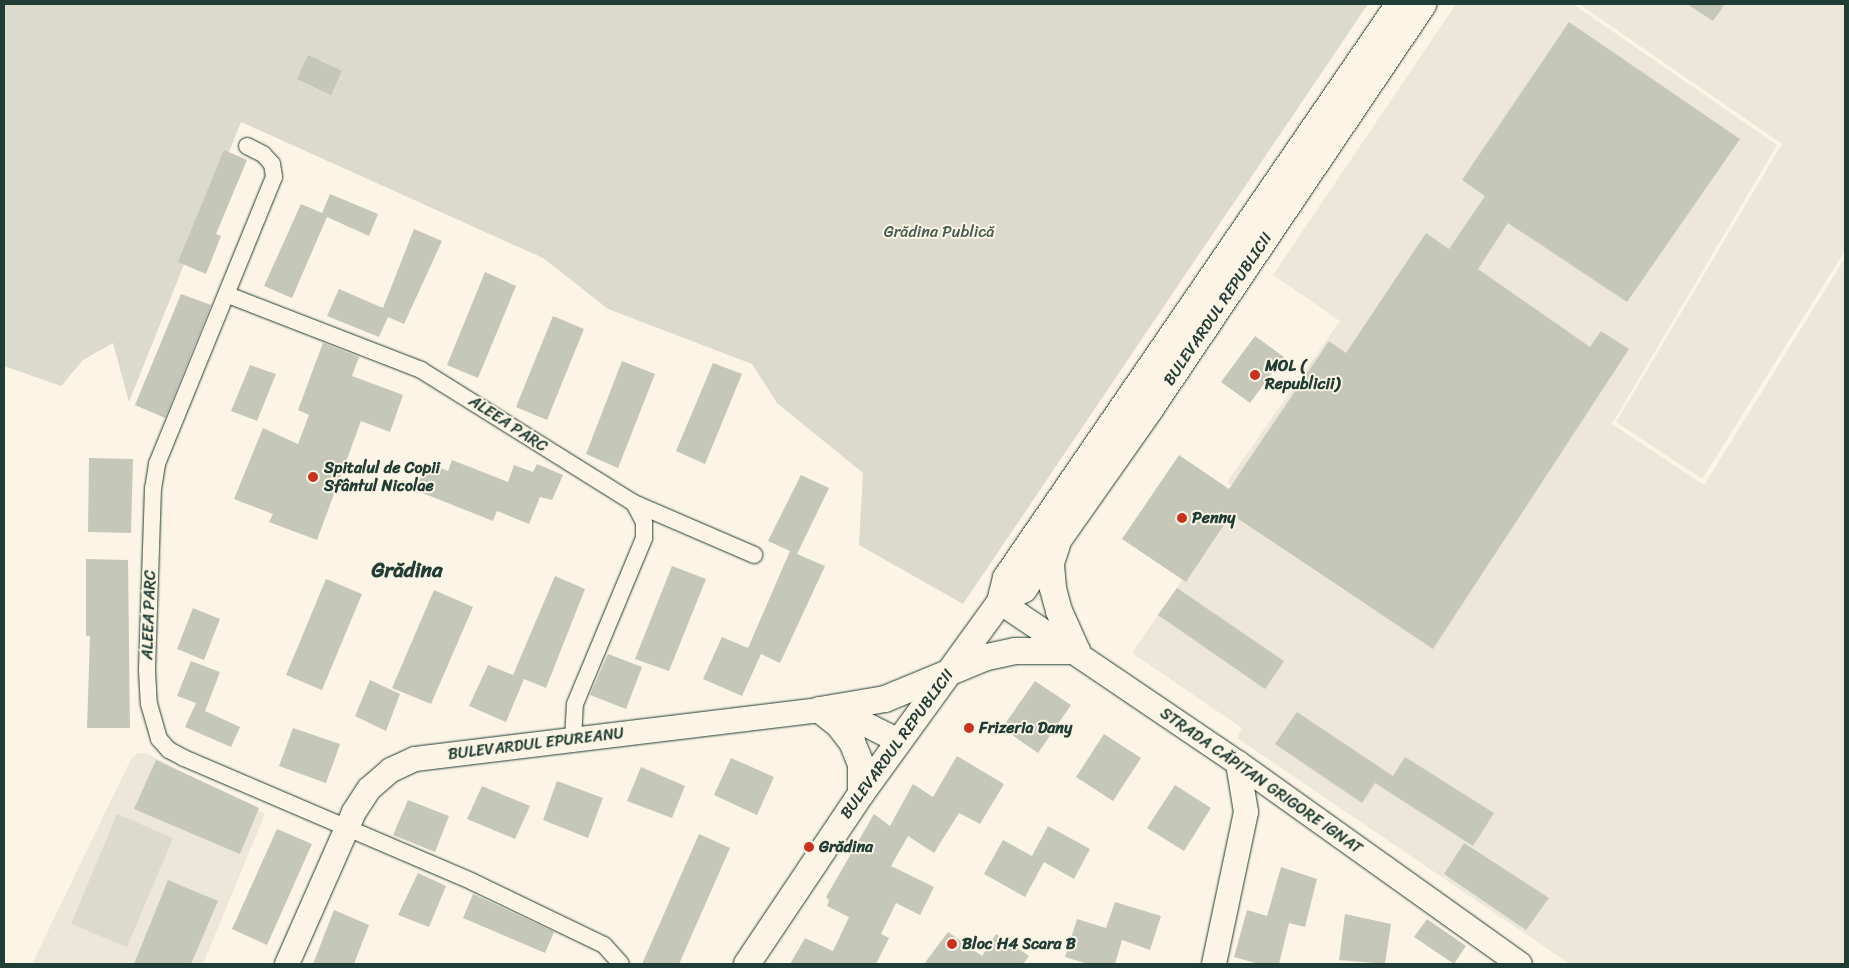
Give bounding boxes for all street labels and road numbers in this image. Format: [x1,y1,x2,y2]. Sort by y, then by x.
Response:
street label: BULEVARDUL REPUBLICII [1160,229,1276,389]
street label: ALEEA PARC [466,392,550,456]
street label: ALEEA PARC [138,571,160,659]
street label: BULEVARDUL REPUBLICII [836,665,958,823]
street label: STRADA CĂPITAN GRIGORE IGNAT [1155,703,1367,859]
street label: BULEVARDUL EPUREANU [446,724,626,764]

